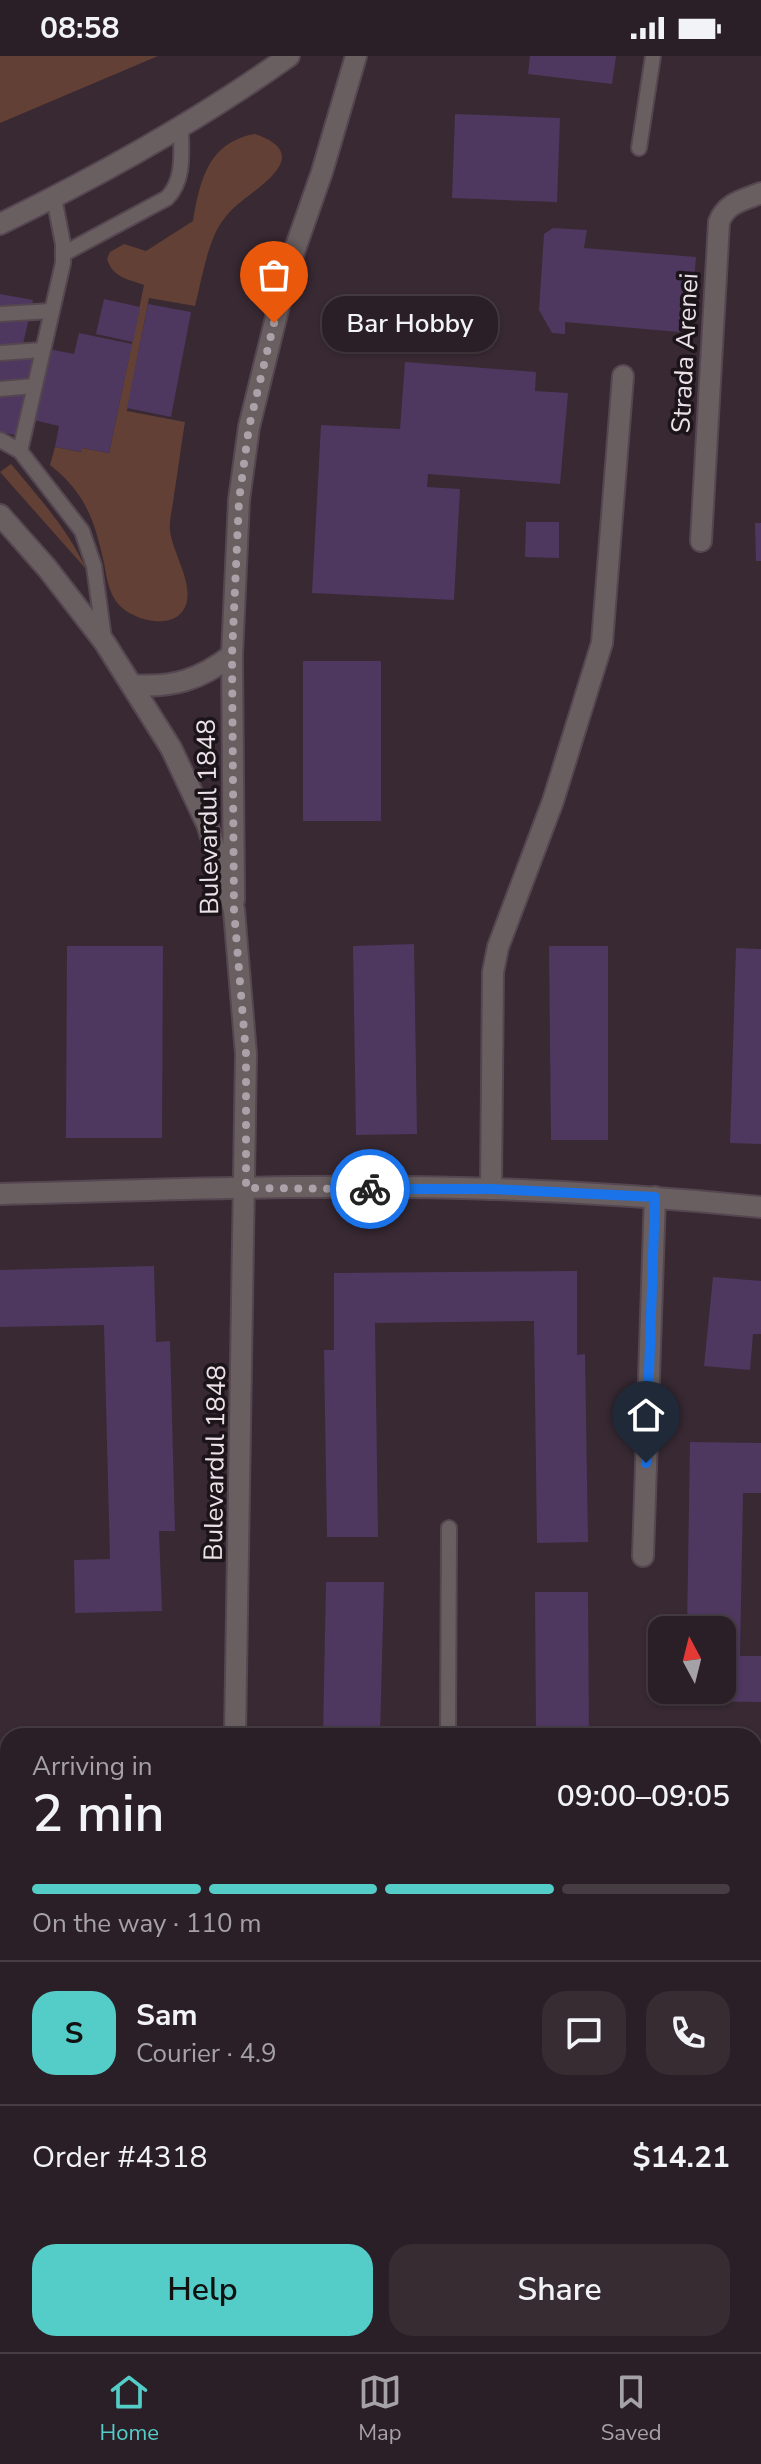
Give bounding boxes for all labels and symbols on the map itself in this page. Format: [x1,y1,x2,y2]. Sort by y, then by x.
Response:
pin [240,241,308,323]
street label: Strada Arenei [663,272,707,434]
callout: Bar Hobby [322,295,498,351]
street label: Bulevardul 1848 [189,719,227,915]
courier [330,1149,410,1229]
street label: Bulevardul 1848 [196,1365,234,1561]
pin [612,1381,680,1463]
north arrow [648,1616,736,1704]

